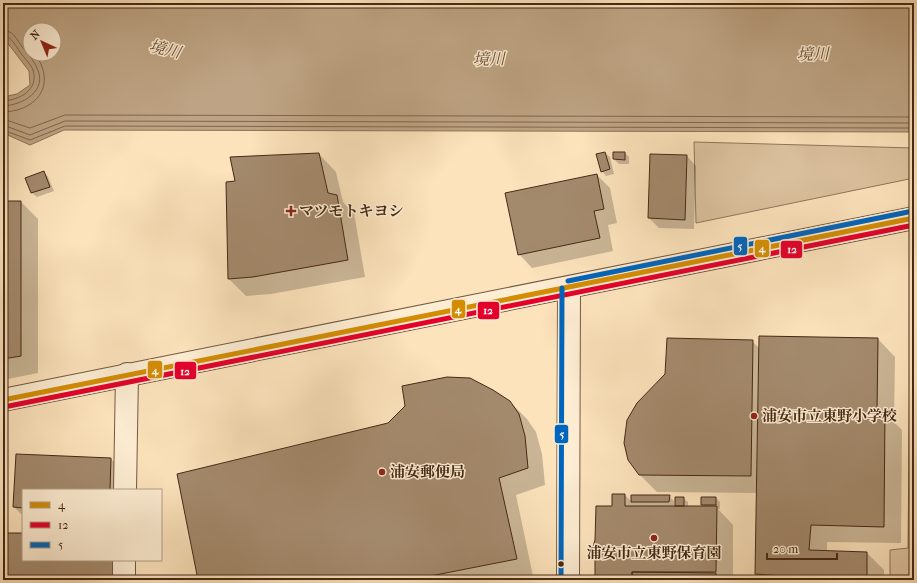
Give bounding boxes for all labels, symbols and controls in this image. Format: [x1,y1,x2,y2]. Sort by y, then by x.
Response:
north arrow [22,22,62,62]
text: N [28,27,43,43]
water label: 境川 [147,36,185,63]
water label: 境川 [797,44,831,64]
water label: 境川 [473,49,507,69]
place label: マツモトキヨシ [299,202,404,220]
marker: マツモトキヨシ [286,206,296,216]
line badge: 5 [733,236,748,256]
line badge: 4 [754,239,770,258]
text: 5 [738,240,743,253]
line badge: 12 [780,240,803,259]
text: 4 [758,242,766,255]
text: 12 [787,243,797,256]
line badge: 4 [451,299,466,319]
line badge: 12 [477,301,500,320]
text: 4 [454,303,462,316]
text: 12 [483,304,493,317]
line badge: 4 [147,360,163,379]
line badge: 12 [174,361,197,380]
text: 4 [151,364,159,377]
text: 12 [180,365,190,378]
place label: 浦安市立東野小学校 [762,407,897,425]
marker: 浦安市立東野小学校 [749,411,759,421]
line badge: 5 [554,424,569,444]
text: 5 [560,428,565,441]
place label: 浦安郵便局 [390,463,465,481]
marker: 浦安郵便局 [377,467,387,477]
legend [22,489,162,561]
text: 4 [58,498,66,512]
text: 12 [58,518,68,532]
marker: 浦安市立東野保育園 [649,533,659,543]
scale bar [767,535,837,561]
text: 5 [58,538,63,552]
text: 20 m [773,542,798,556]
place label: 浦安市立東野保育園 [586,544,722,562]
unlabelled marker [556,559,566,569]

